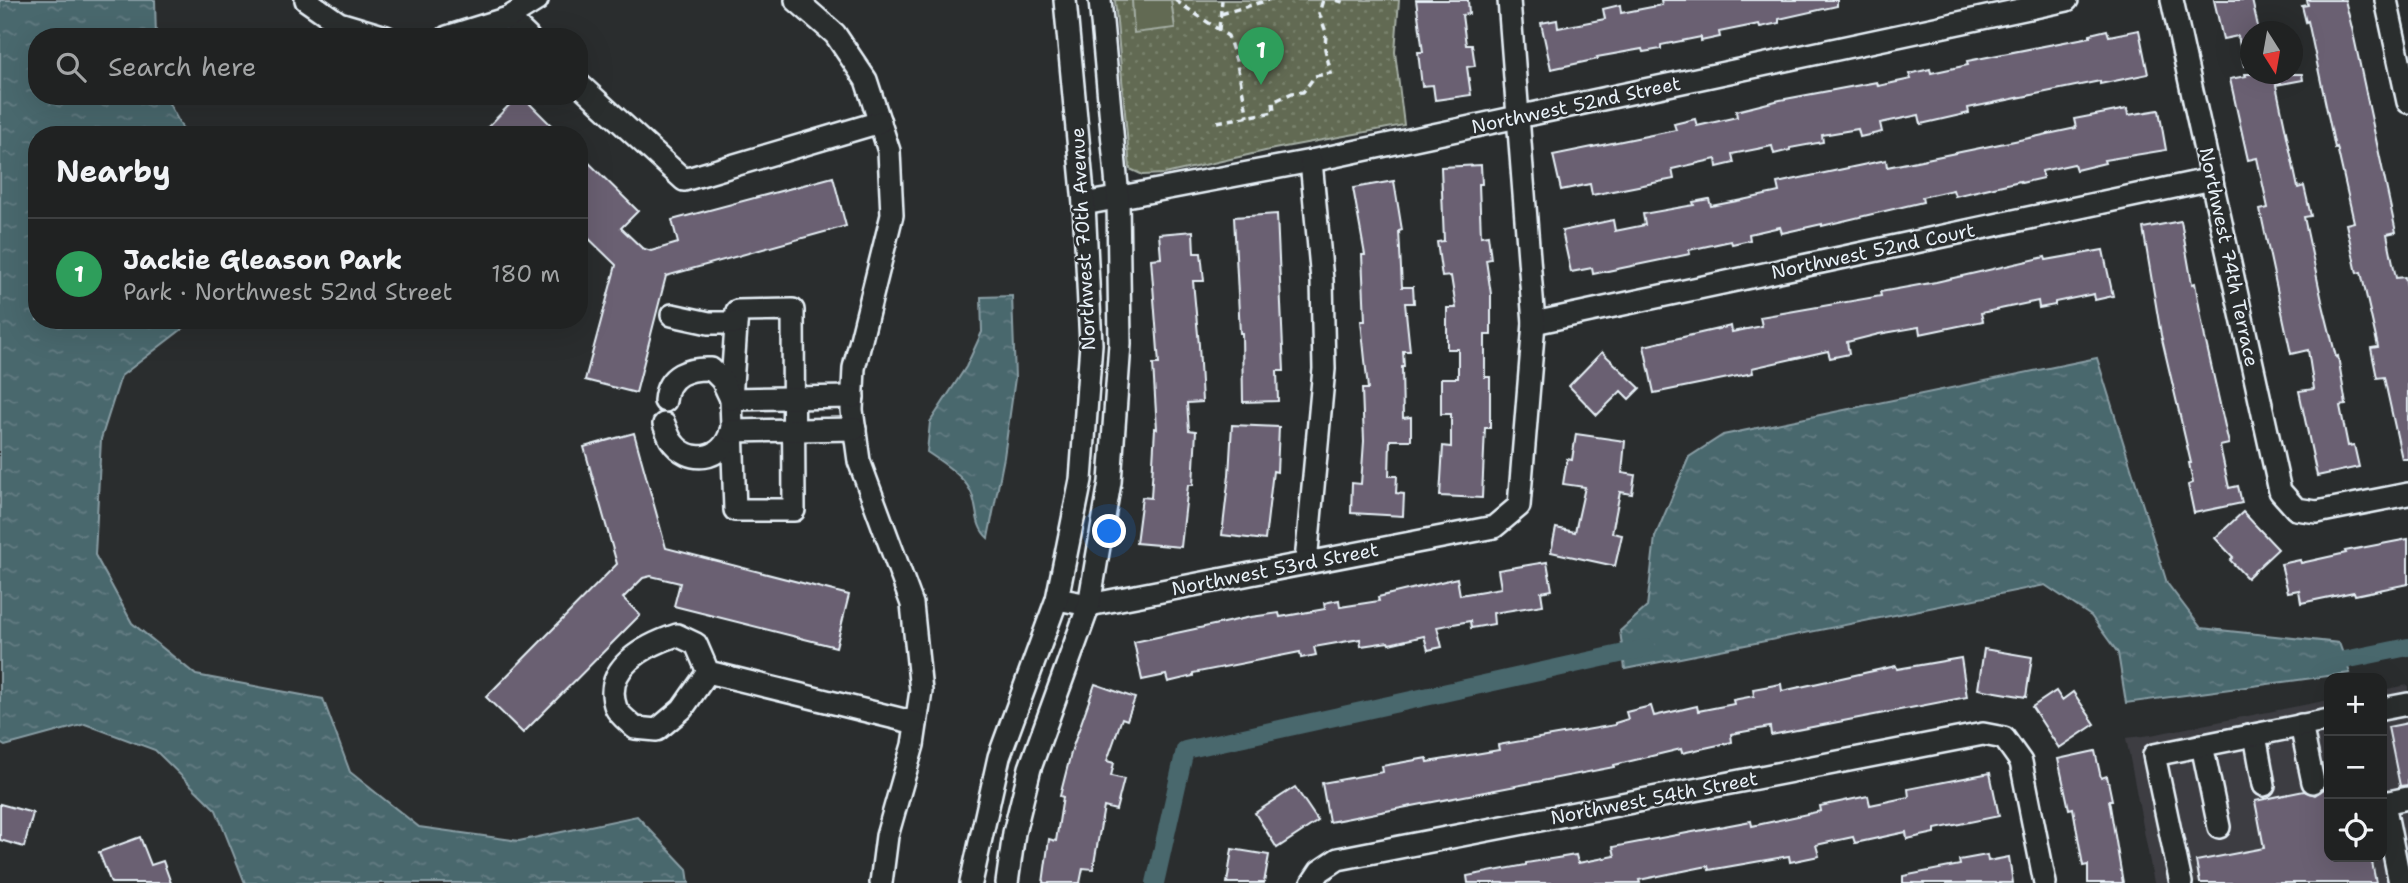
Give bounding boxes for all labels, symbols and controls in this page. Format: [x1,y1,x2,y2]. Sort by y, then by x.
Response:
north arrow [2240,21,2303,84]
pin: 1 [1238,27,1284,85]
search box [28,28,588,105]
icon: search [52,48,90,86]
text: Search here [108,49,257,84]
street label: Northwest 52nd Street [1469,71,1683,139]
street label: Northwest 70th Avenue [1065,127,1101,351]
street label: Northwest 74th Terrace [2194,145,2264,369]
text: Nearby [56,151,171,192]
street label: Northwest 52nd Court [1769,217,1977,285]
text: Jackie Gleason Park [123,242,402,277]
text: 1 [74,259,84,289]
text: 180 m [491,259,560,289]
text: Park · Northwest 52nd Street [123,277,453,307]
your location [1092,514,1126,548]
street label: Northwest 53rd Street [1169,537,1381,601]
map controls [2324,673,2387,862]
button: + [2324,673,2387,736]
button: − [2324,736,2387,799]
street label: Northwest 54th Street [1548,766,1760,830]
button: locate [2324,799,2387,862]

